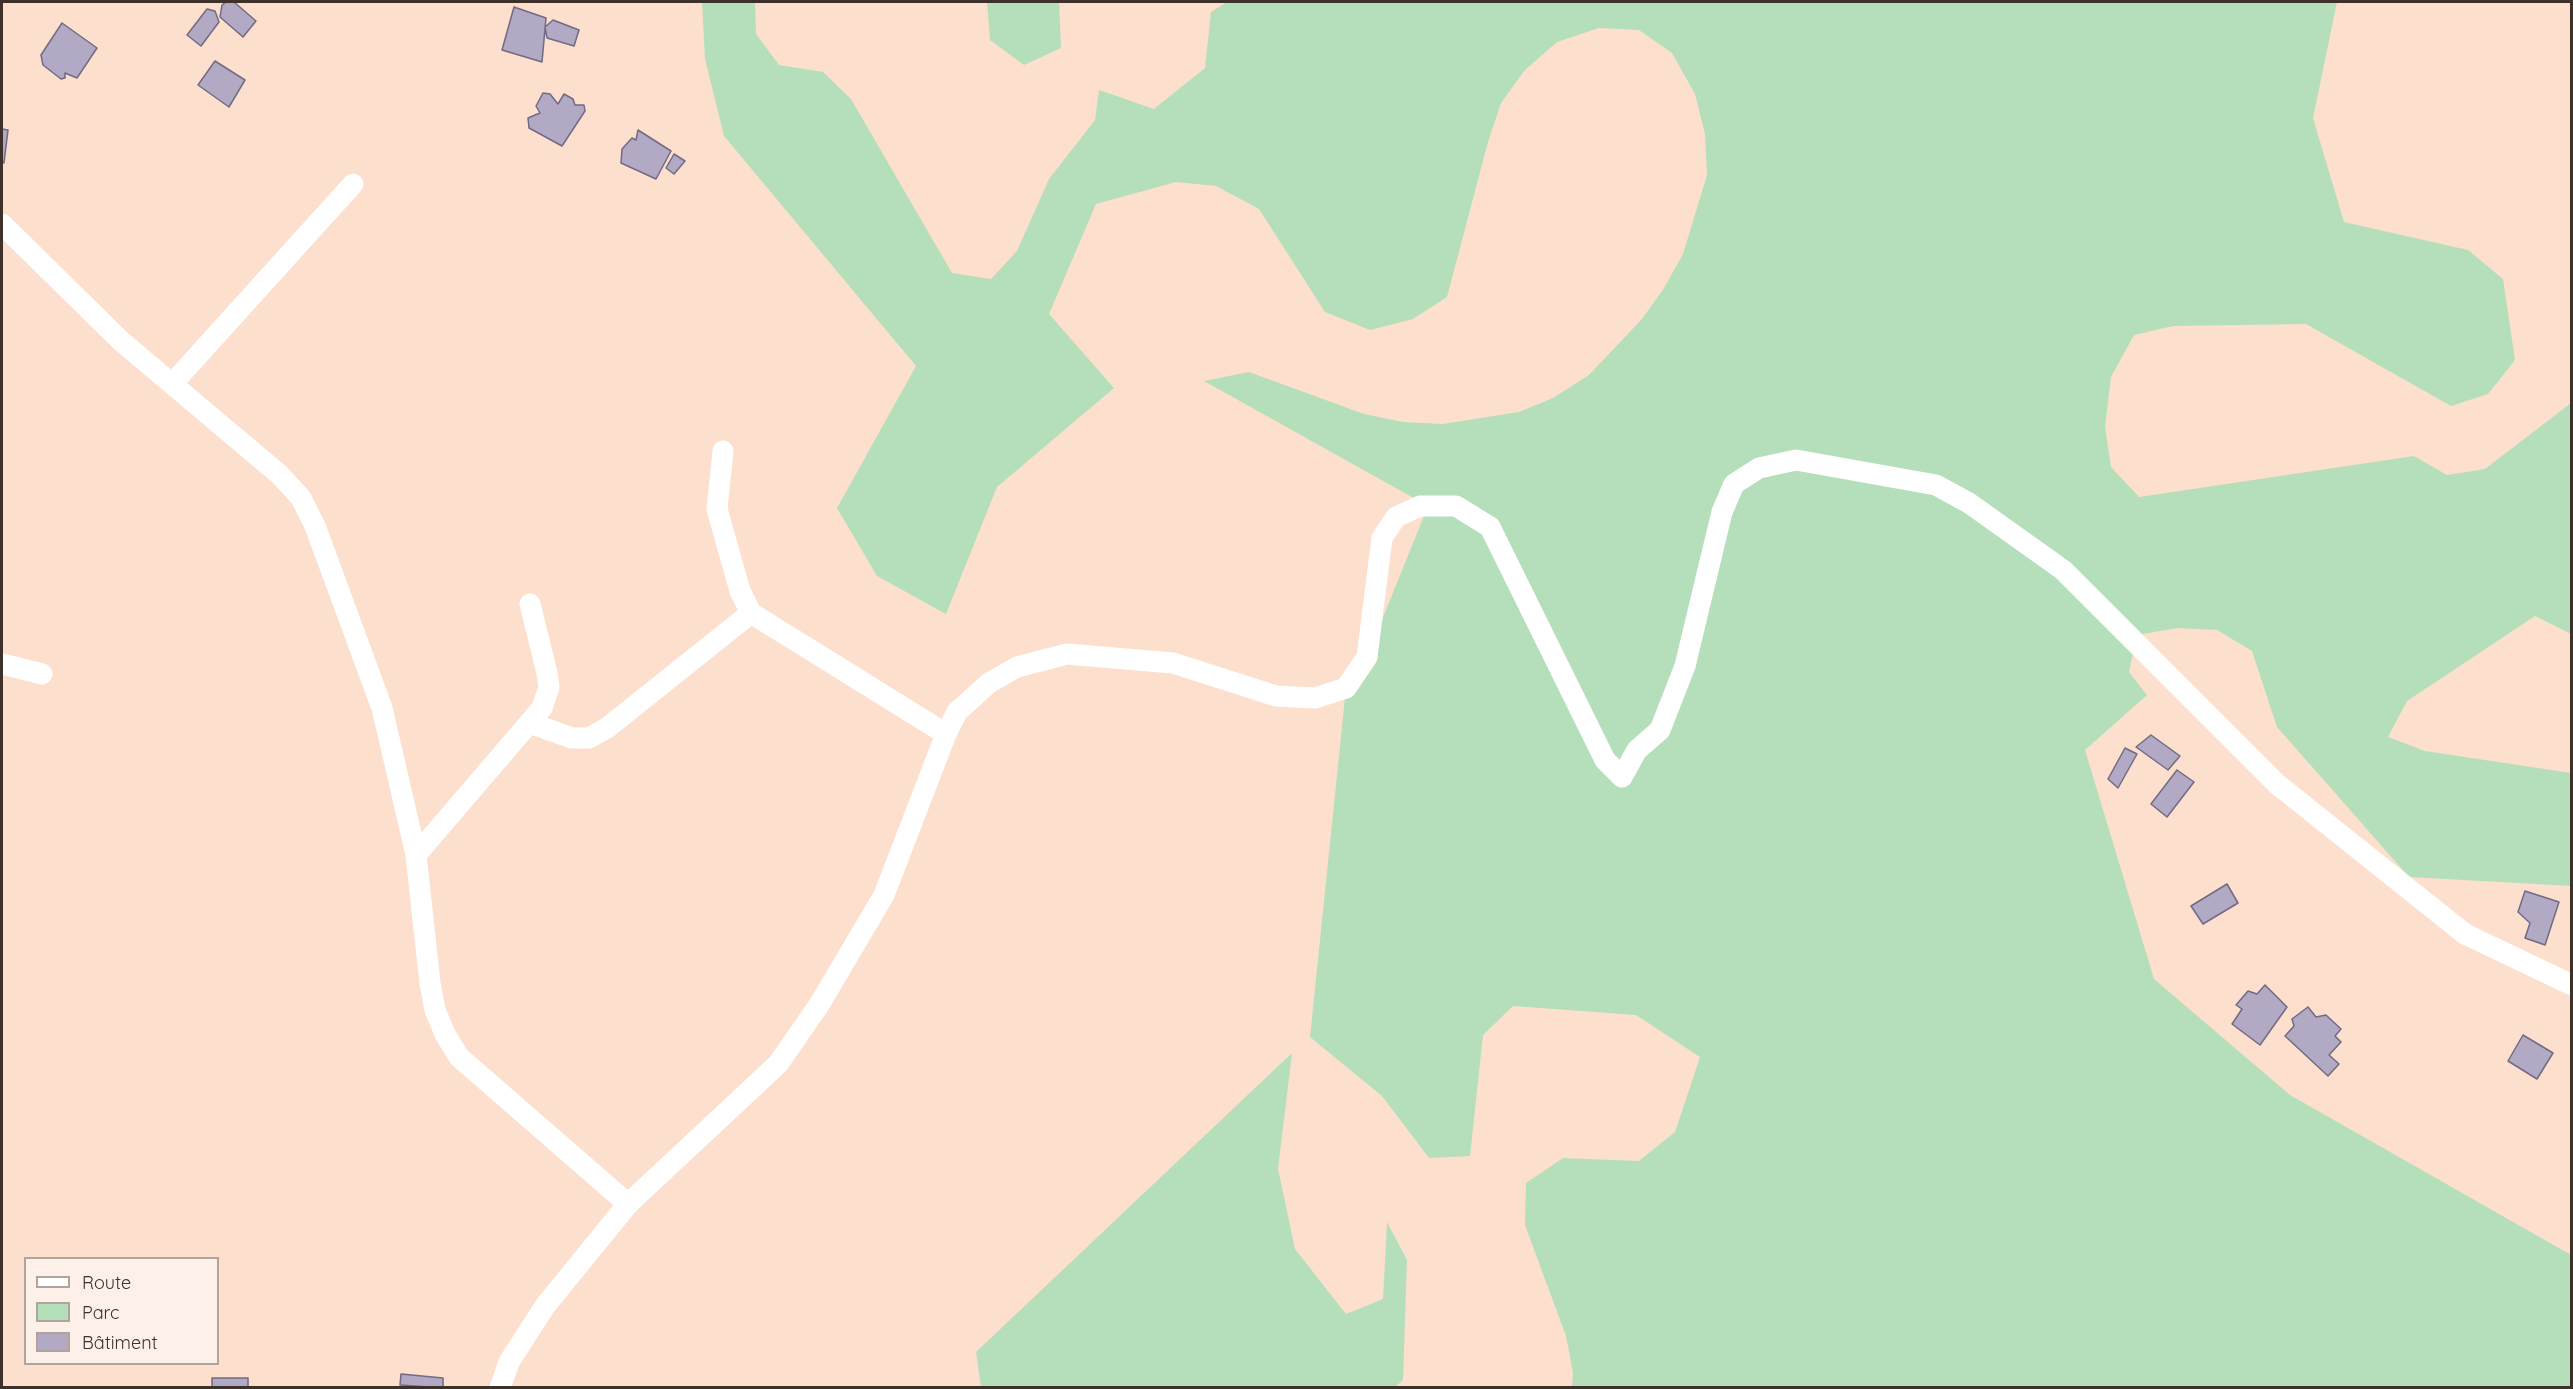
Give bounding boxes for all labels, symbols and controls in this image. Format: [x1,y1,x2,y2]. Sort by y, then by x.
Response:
legend [24,1257,219,1365]
text: Route [82,1271,131,1294]
text: Parc [82,1301,119,1324]
text: Bâtiment [82,1331,158,1354]

